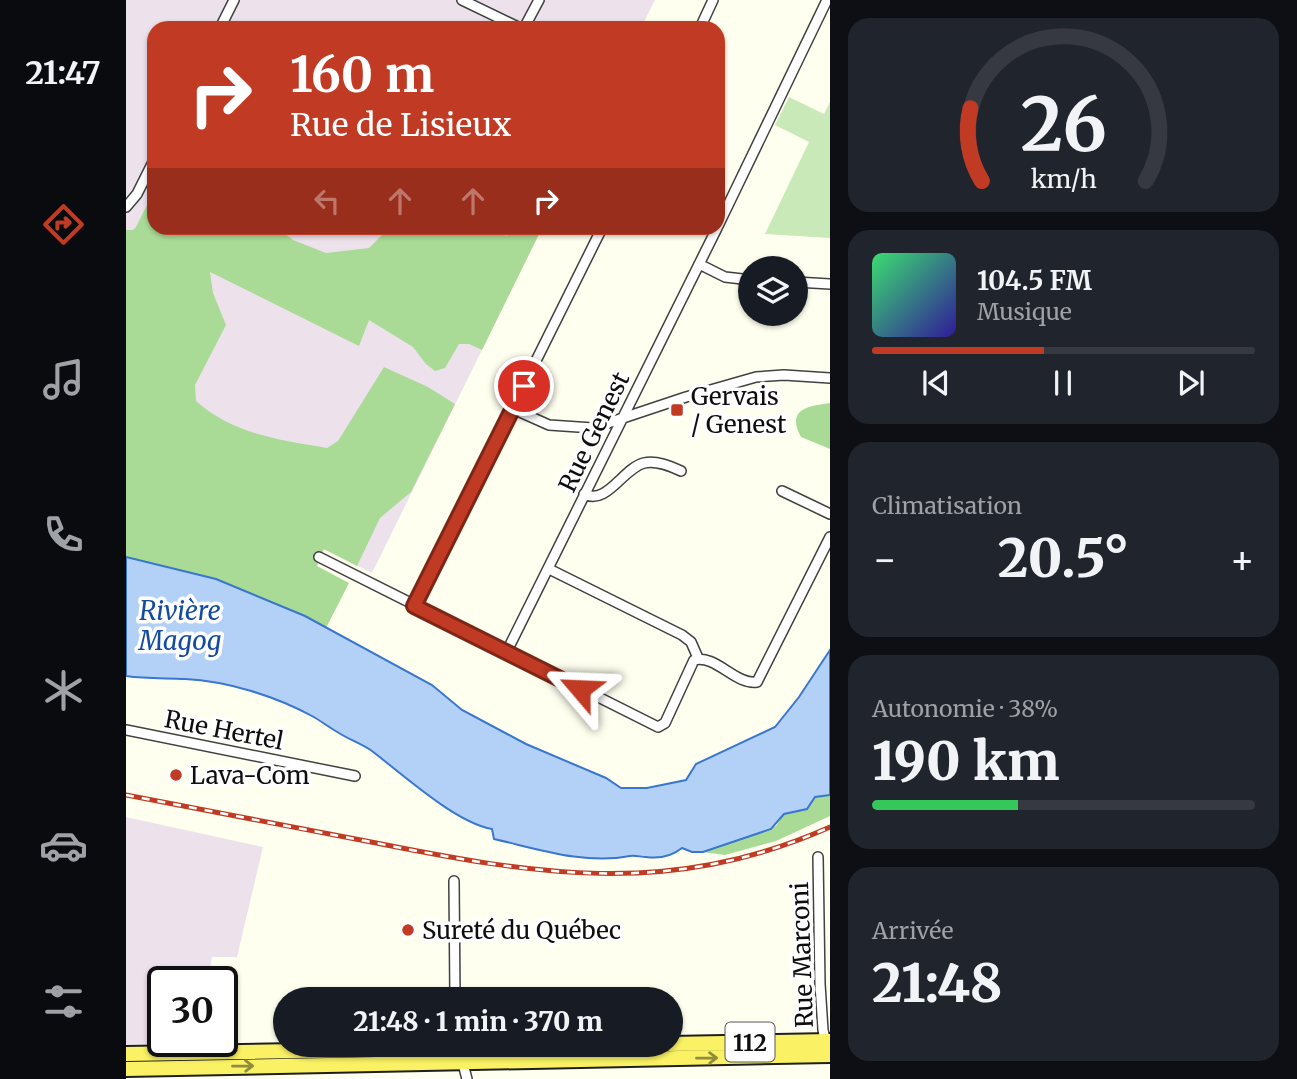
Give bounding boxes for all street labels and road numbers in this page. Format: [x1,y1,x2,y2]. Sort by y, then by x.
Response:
street label: Rue Genest [552,366,637,497]
street label: Rue Hertel [162,703,286,757]
street label: Rue Marconi [784,881,820,1028]
road number: 112 [726,1023,774,1062]

